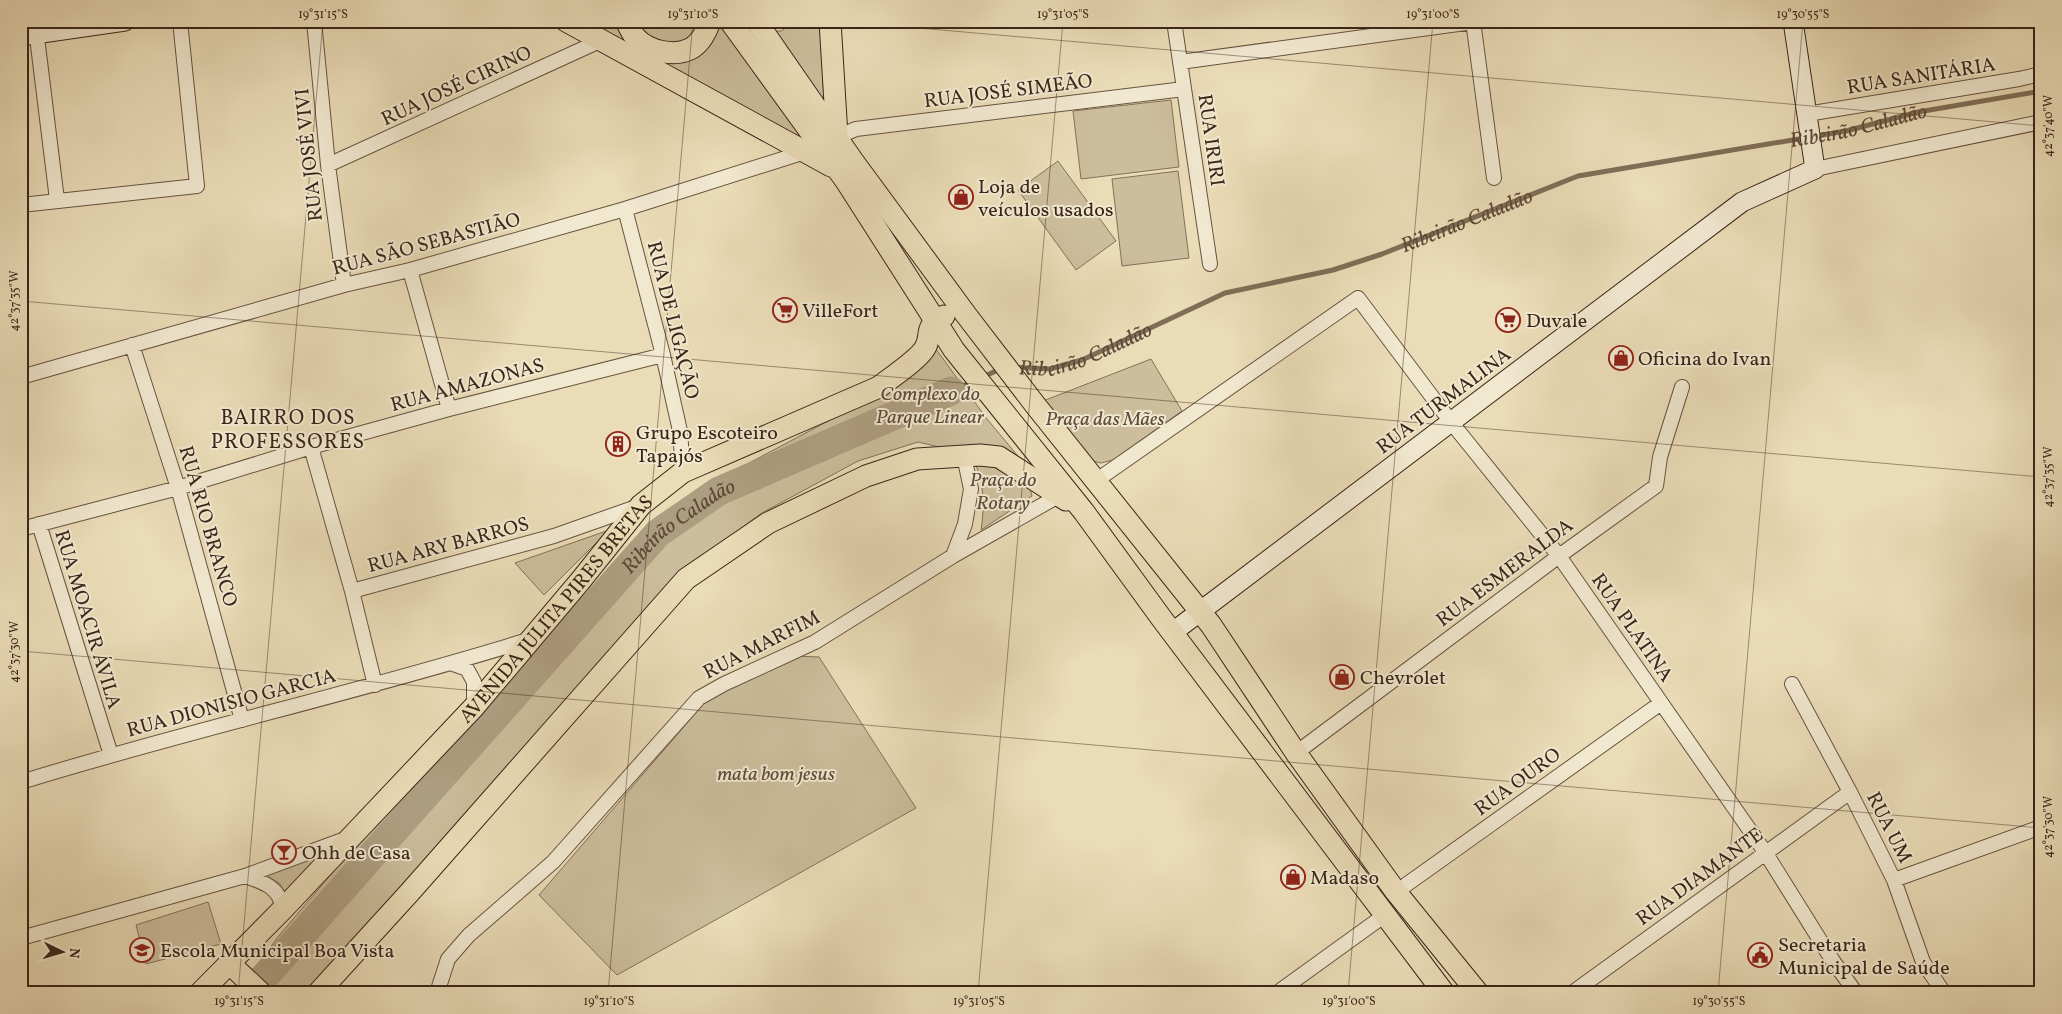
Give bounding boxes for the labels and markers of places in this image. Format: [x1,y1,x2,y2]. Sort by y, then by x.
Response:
place label: Loja de veículos usados [978,174,1114,225]
shop icon: Loja de veículos usados [948,184,974,210]
supermarket icon: VilleFort [772,297,798,323]
place label: VilleFort [802,298,878,326]
supermarket icon: Duvale [1495,307,1521,333]
place label: Duvale [1526,308,1587,336]
shop icon: Oficina do Ivan [1608,345,1634,371]
place label: Oficina do Ivan [1638,346,1772,374]
place label: Grupo Escoteiro Tapajós [636,420,778,471]
building icon: Grupo Escoteiro Tapajós [605,431,631,457]
shop icon: Chevrolet [1329,664,1355,690]
place label: Chevrolet [1360,665,1446,693]
bar icon: Ohh de Casa [271,839,297,865]
place label: Ohh de Casa [302,840,411,868]
shop icon: Madaso [1280,864,1306,890]
place label: Madaso [1310,865,1379,893]
place label: Secretaria Municipal de Saúde [1778,932,1950,983]
school or university icon: Escola Municipal Boa Vista [129,937,155,963]
place label: Escola Municipal Boa Vista [160,938,394,966]
public building icon: Secretaria Municipal de Saúde [1747,942,1773,968]

